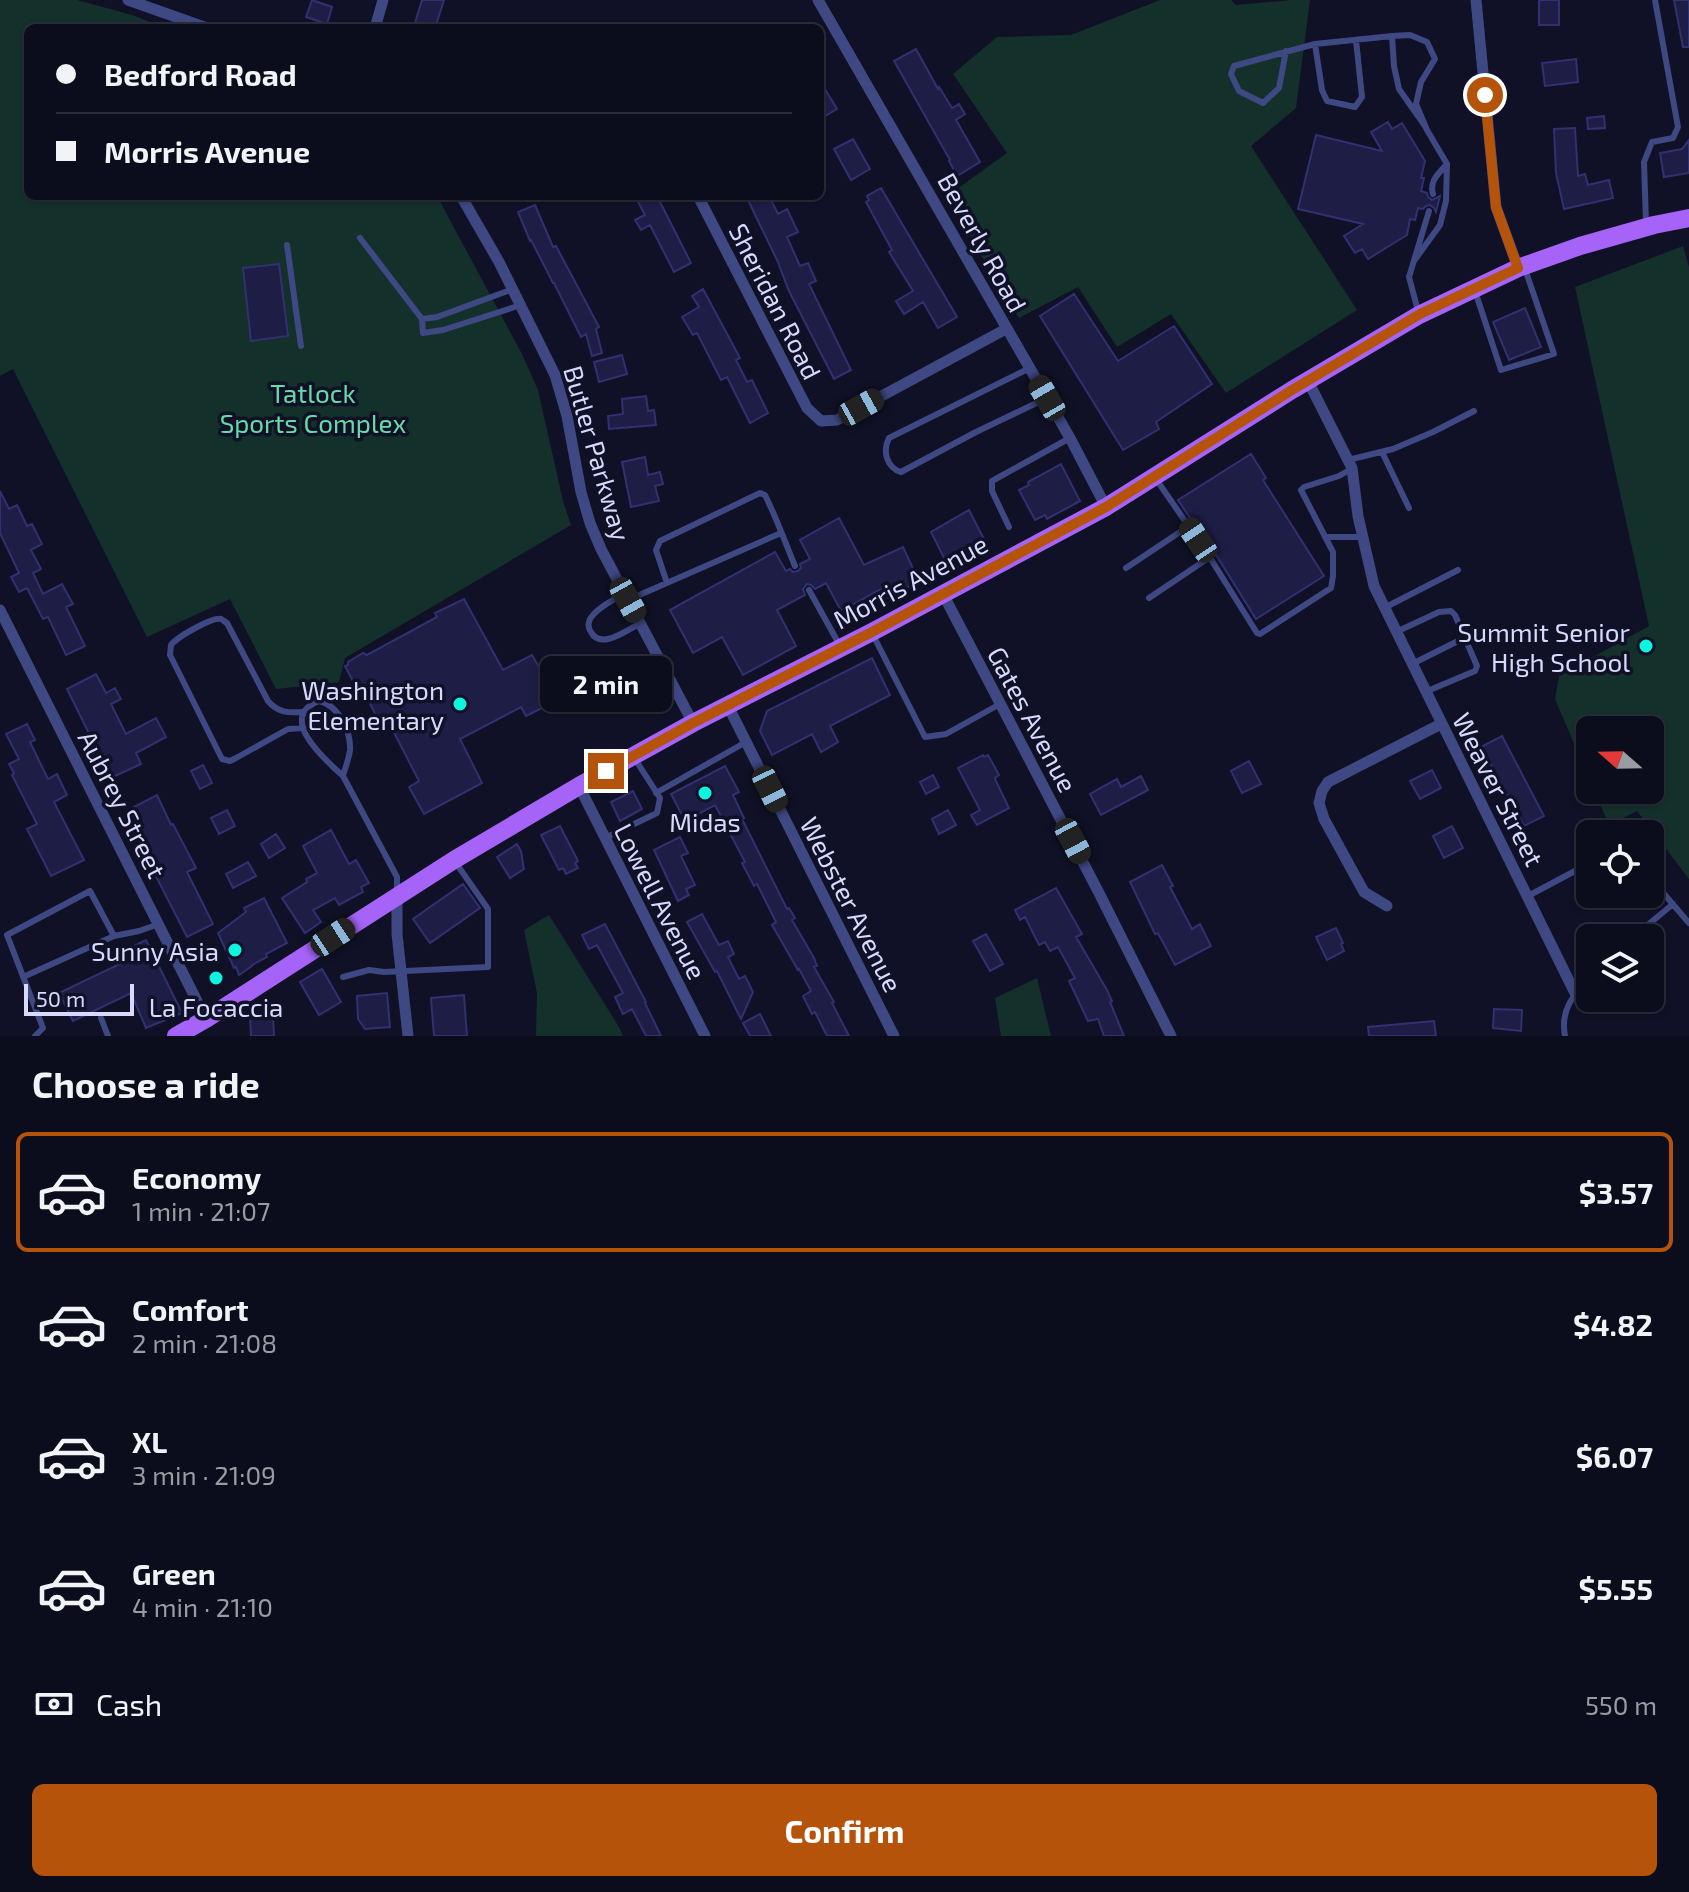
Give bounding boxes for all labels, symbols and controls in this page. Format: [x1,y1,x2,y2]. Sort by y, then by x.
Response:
text: Bedford Road [104,56,297,92]
route start [1467,77,1503,113]
text: Morris Avenue [104,133,310,169]
street label: Beverly Road [932,167,1034,317]
street label: Sheridan Road [723,218,829,384]
street label: Butler Parkway [558,362,638,544]
car [1025,371,1069,425]
park label: Tatlock Sports Complex [220,377,407,438]
car [834,385,888,429]
car [1175,513,1221,567]
street label: Morris Avenue [828,527,992,635]
car [606,573,650,627]
place label: Summit Senior High School [1458,616,1630,677]
marker: Summit Senior High School [1637,637,1655,655]
street label: Gates Avenue [982,641,1084,797]
callout: 2 min [540,655,672,711]
text: 2 min [573,668,639,699]
place label: Washington Elementary [301,674,444,735]
marker: Washington Elementary [451,695,469,713]
street label: Weaver Street [1447,707,1551,871]
north arrow [1576,716,1664,804]
map controls [1576,716,1664,1012]
street label: Aubrey Street [73,725,173,883]
route end [588,753,624,789]
car [749,762,791,816]
marker: Midas [696,784,714,802]
place label: Midas [669,806,741,837]
street label: Webster Avenue [795,811,909,997]
car [1051,814,1095,868]
street label: Lowell Avenue [609,818,713,984]
button: locate [1576,820,1664,908]
car [306,914,360,960]
button: layers [1576,924,1664,1012]
place label: Sunny Asia [91,935,219,966]
marker: Sunny Asia [226,941,244,959]
marker: La Focaccia [207,969,225,987]
scale bar [24,980,134,1016]
text: 50 m [36,985,85,1011]
place label: La Focaccia [149,991,283,1022]
text: Choose a ride [32,1062,260,1105]
icon: car [36,1156,108,1228]
text: Economy [132,1159,261,1195]
text: $3.57 [1579,1174,1653,1210]
text: 1 min · 21:07 [132,1195,270,1226]
icon: car [36,1288,108,1360]
text: Comfort [132,1291,249,1327]
text: $4.82 [1573,1306,1653,1342]
text: 2 min · 21:08 [132,1327,277,1358]
icon: car [36,1420,108,1492]
text: XL [132,1423,167,1459]
text: $6.07 [1576,1438,1653,1474]
text: 3 min · 21:09 [132,1459,276,1490]
icon: car [36,1552,108,1624]
text: Green [132,1555,216,1591]
text: $5.55 [1579,1570,1653,1606]
text: 4 min · 21:10 [132,1591,273,1622]
icon: cash [32,1682,76,1726]
text: Cash [96,1686,162,1722]
text: 550 m [1585,1689,1657,1720]
button: Confirm [32,1784,1657,1876]

